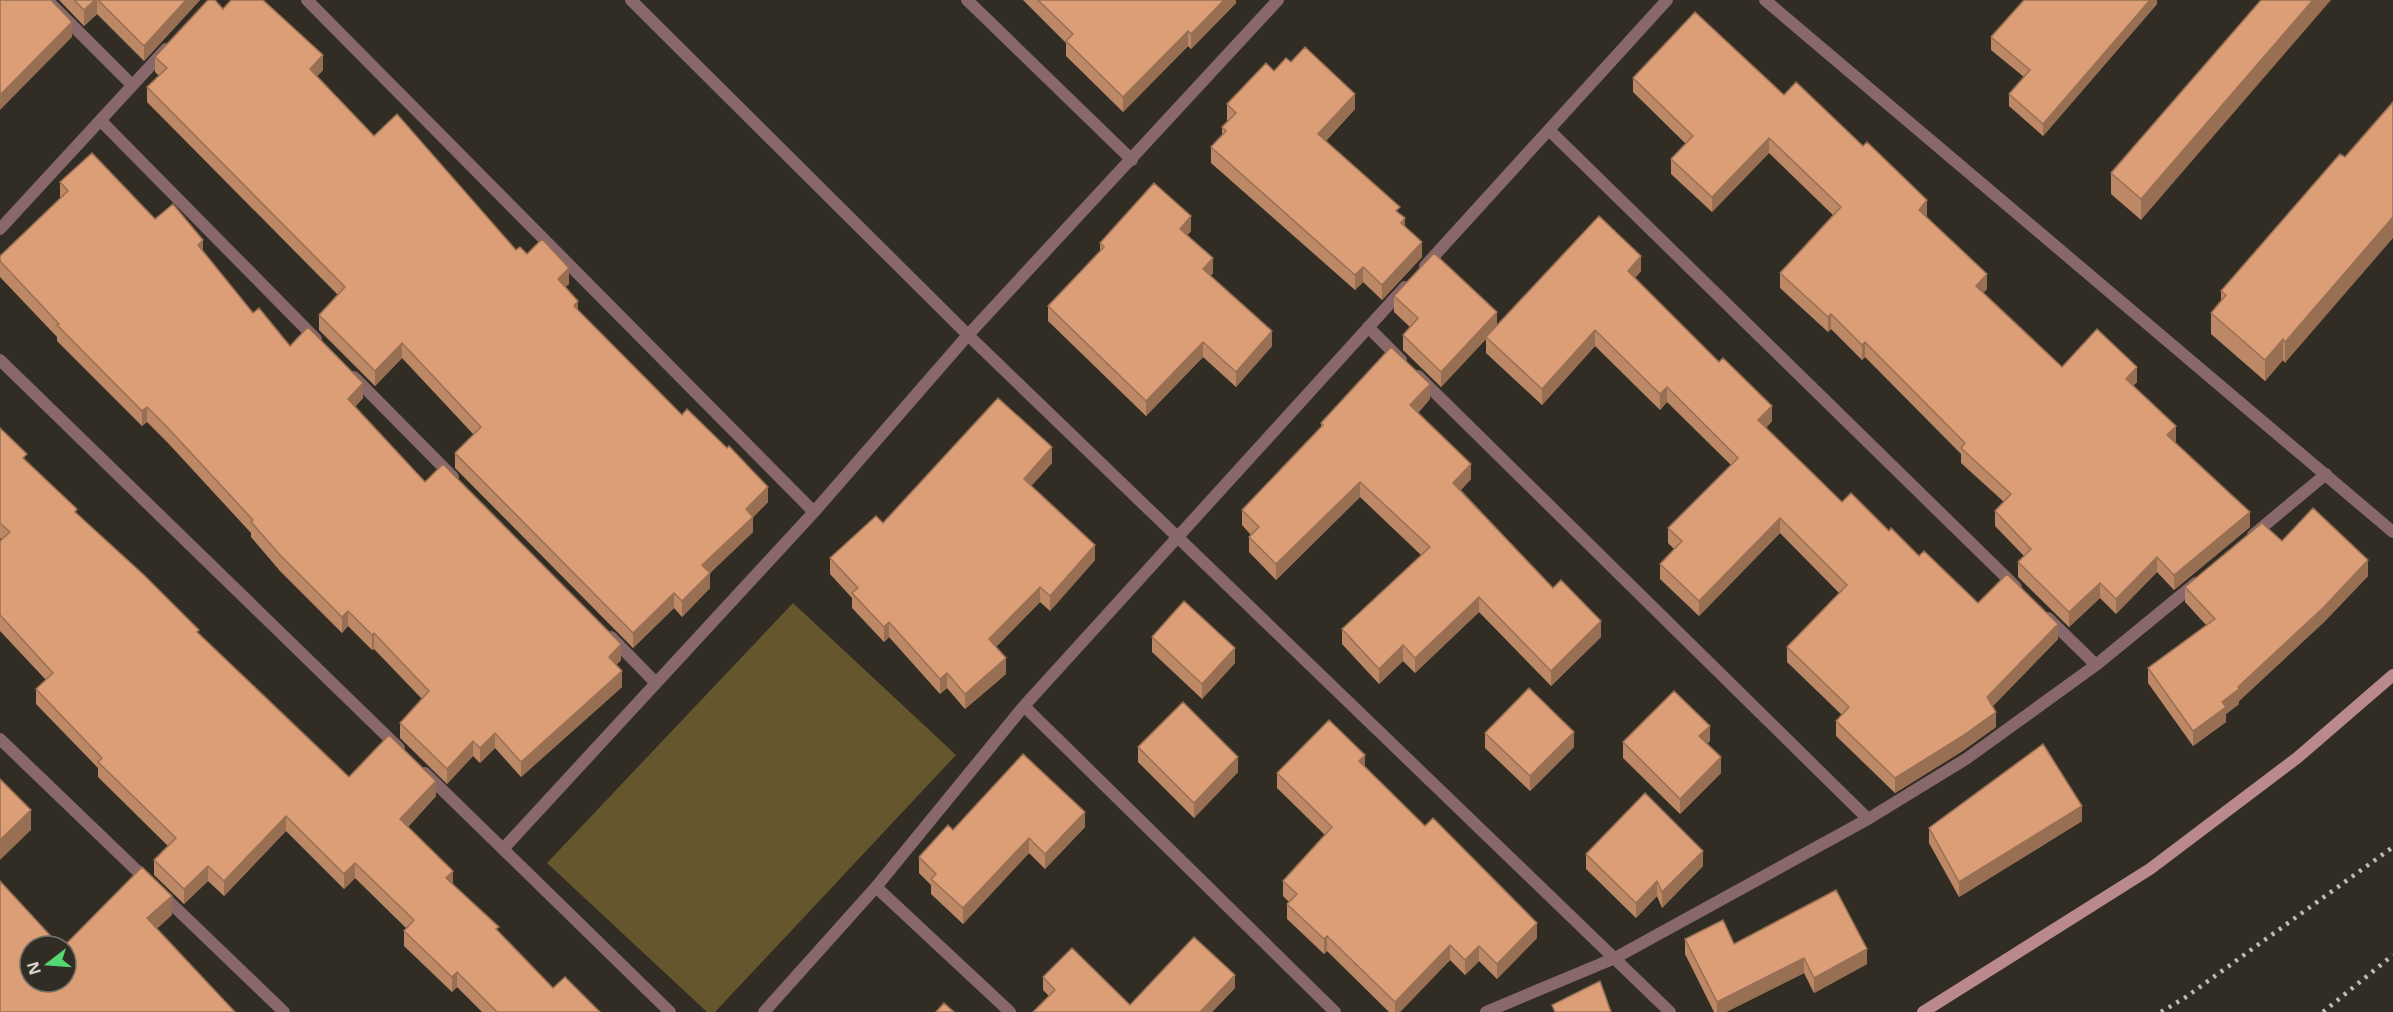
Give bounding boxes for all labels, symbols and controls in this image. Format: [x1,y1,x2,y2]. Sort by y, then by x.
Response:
north arrow [18,934,78,994]
text: N [21,959,46,978]

